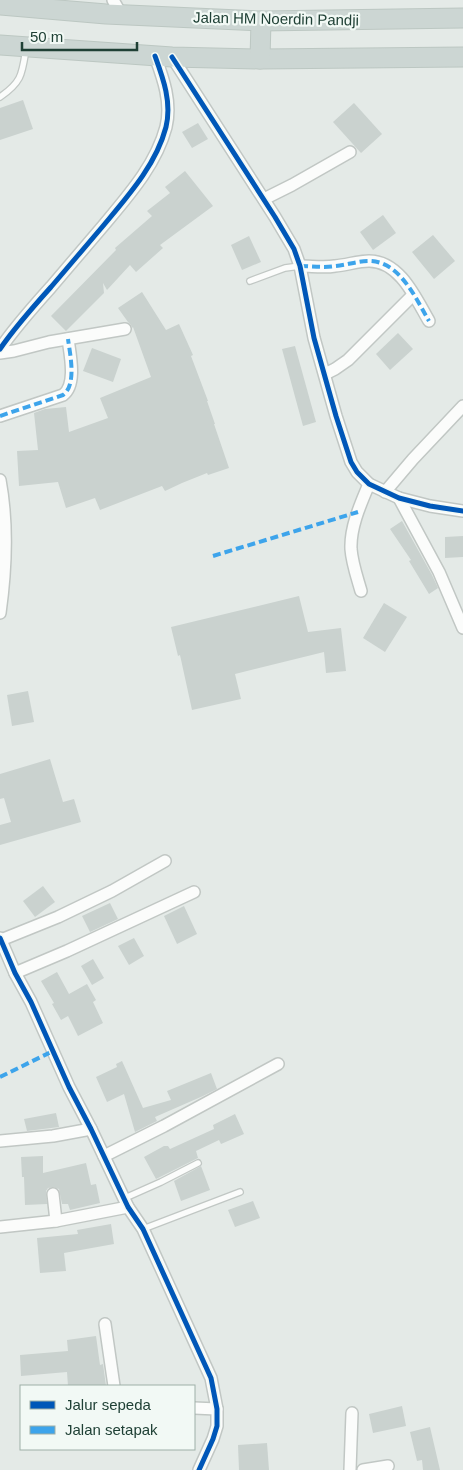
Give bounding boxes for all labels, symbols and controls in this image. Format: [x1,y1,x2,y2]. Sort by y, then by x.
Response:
street label: Jalan HM Noerdin Pandji [193,9,359,28]
scale bar [22,20,138,52]
text: 50 m [30,28,63,45]
legend [20,1385,195,1450]
text: Jalur sepeda [65,1396,152,1413]
text: Jalan setapak [65,1421,158,1438]

